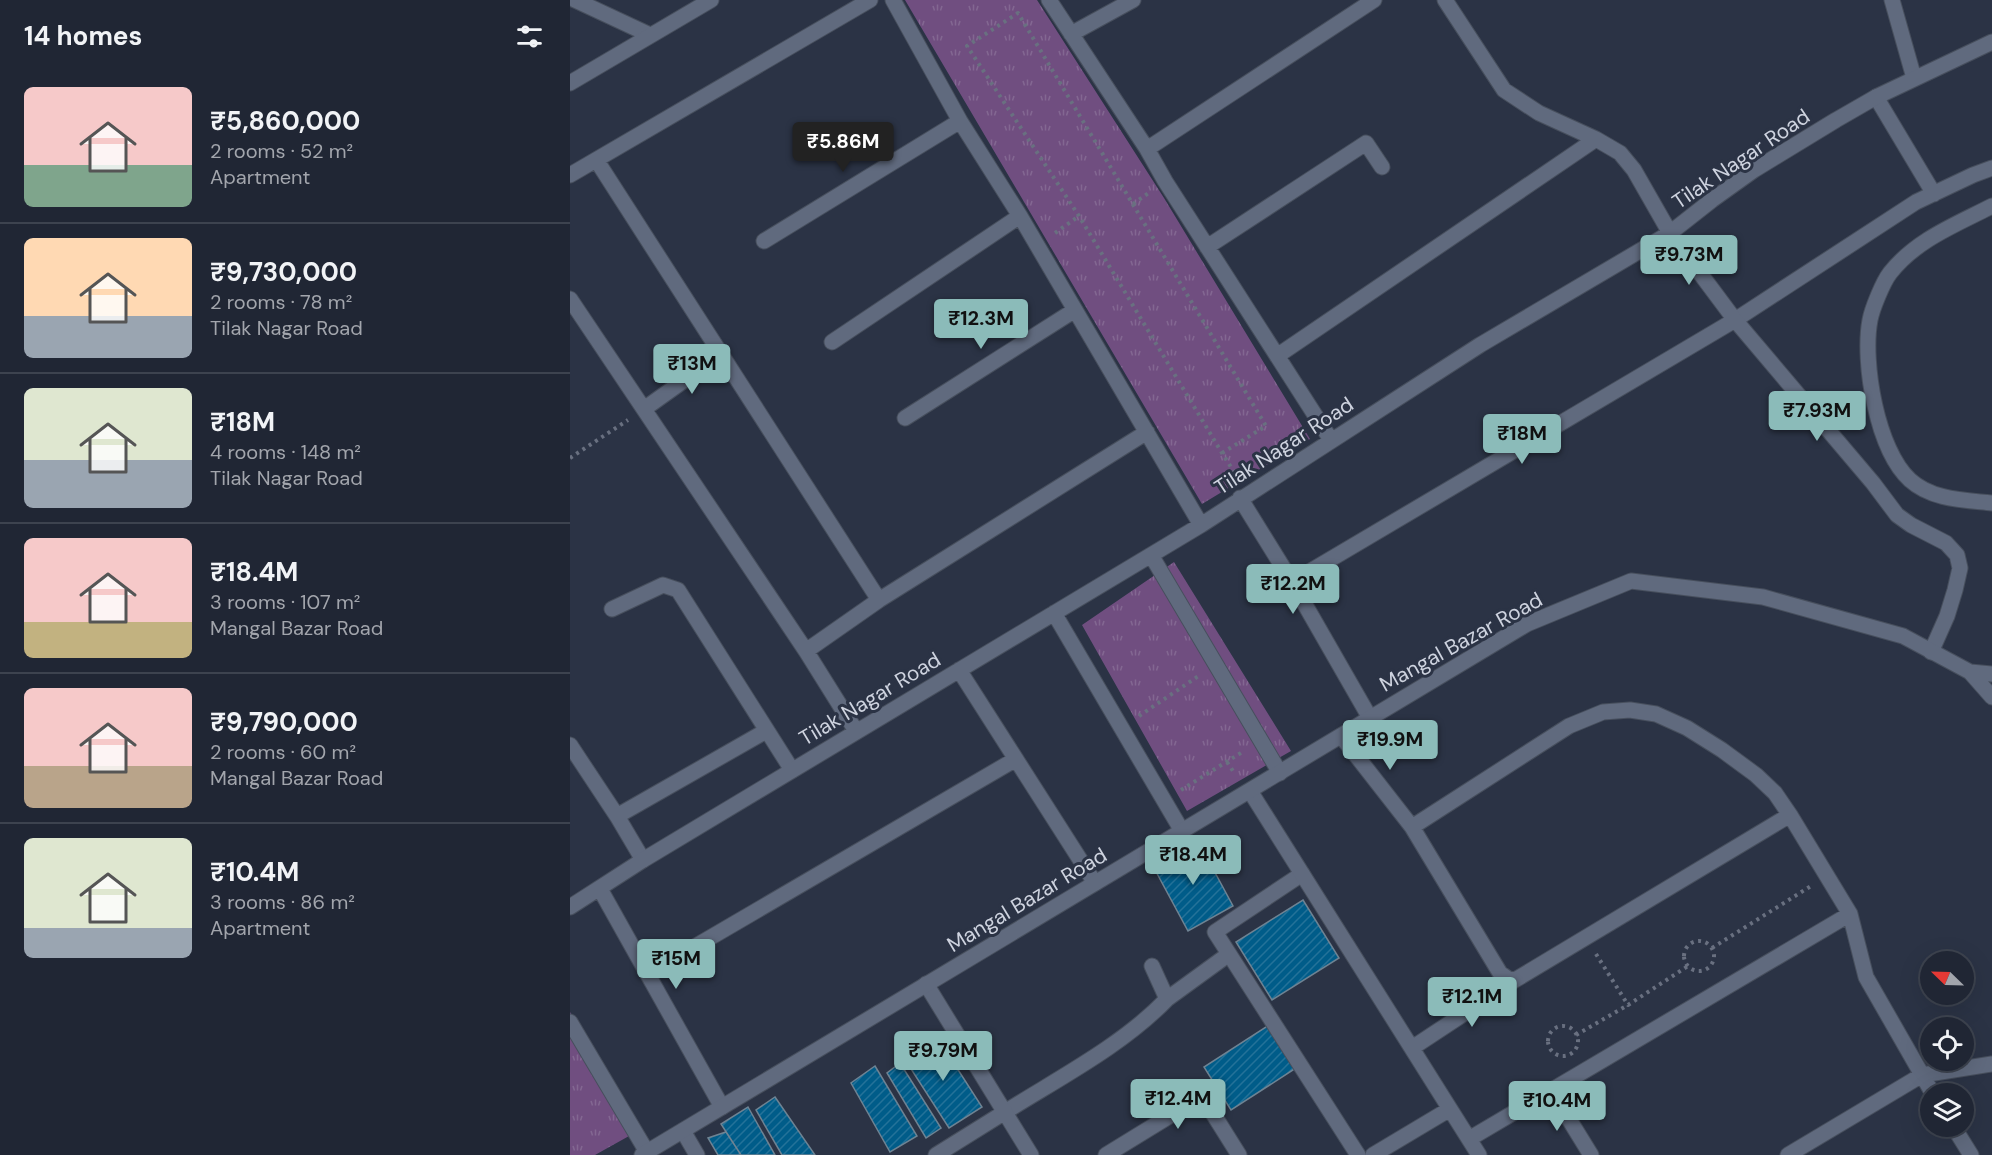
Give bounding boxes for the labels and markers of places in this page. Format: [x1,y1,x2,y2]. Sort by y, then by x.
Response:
pin: ₹5.86M [794,122,892,173]
pin: ₹9.73M [1640,235,1738,286]
pin: ₹12.3M [932,299,1030,350]
pin: ₹13M [656,344,728,395]
pin: ₹7.93M [1768,391,1866,442]
pin: ₹18M [1486,414,1558,465]
pin: ₹12.2M [1244,564,1342,615]
pin: ₹19.9M [1341,720,1439,771]
pin: ₹18.4M [1144,835,1242,886]
pin: ₹15M [640,939,712,990]
pin: ₹12.1M [1423,977,1521,1028]
pin: ₹9.79M [894,1031,992,1082]
pin: ₹12.4M [1129,1079,1227,1130]
pin: ₹10.4M [1508,1081,1606,1132]

